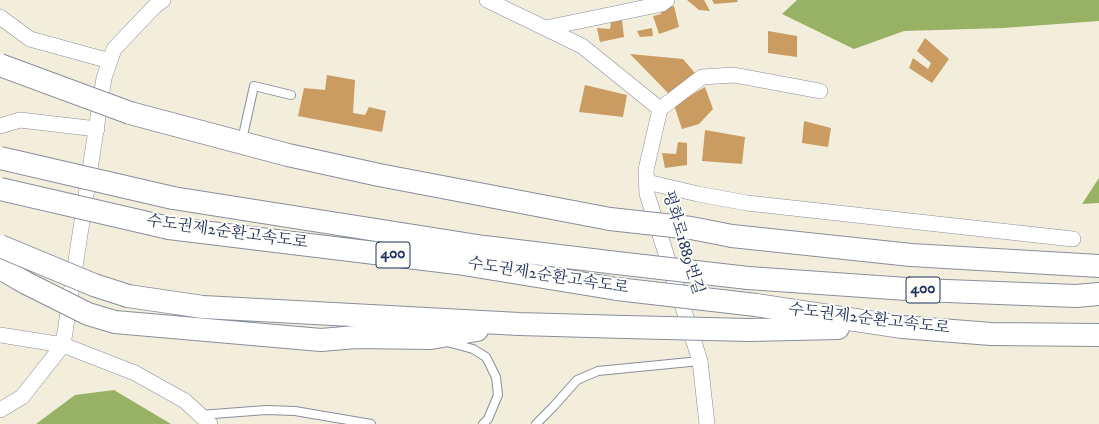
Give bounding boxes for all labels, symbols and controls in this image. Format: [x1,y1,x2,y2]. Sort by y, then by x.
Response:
street label: 평화로1889번길 [657,189,707,297]
street label: 수도권제2순환고속도로 [145,212,309,254]
road number: 400 [376,242,410,268]
street label: 수도권제2순환고속도로 [466,255,630,299]
road number: 400 [906,277,940,303]
street label: 수도권제2순환고속도로 [787,301,951,339]

